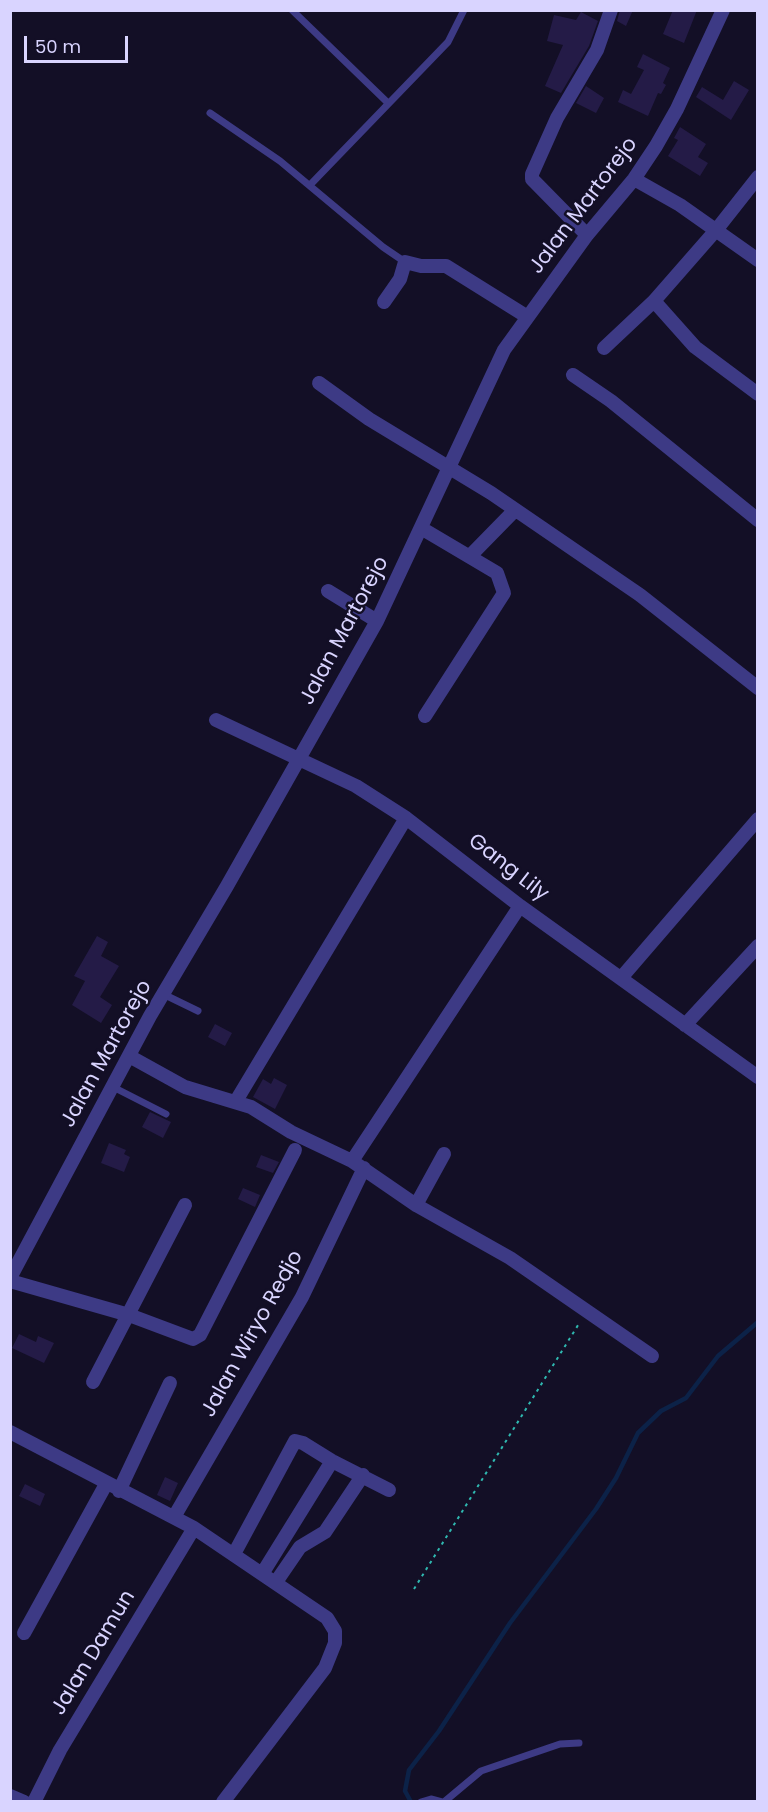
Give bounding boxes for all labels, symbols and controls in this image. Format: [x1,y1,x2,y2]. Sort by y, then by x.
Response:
scale bar [27,24,130,62]
text: 50 m [35,34,81,59]
street label: Jalan Martorejo [524,133,644,279]
street label: Jalan Martorejo [295,552,395,710]
street label: Gang Lily [463,829,553,907]
street label: Jalan Martorejo [56,976,158,1132]
street label: Jalan Wiryo Redjo [197,1246,309,1422]
street label: Jalan Damun [47,1586,141,1720]

